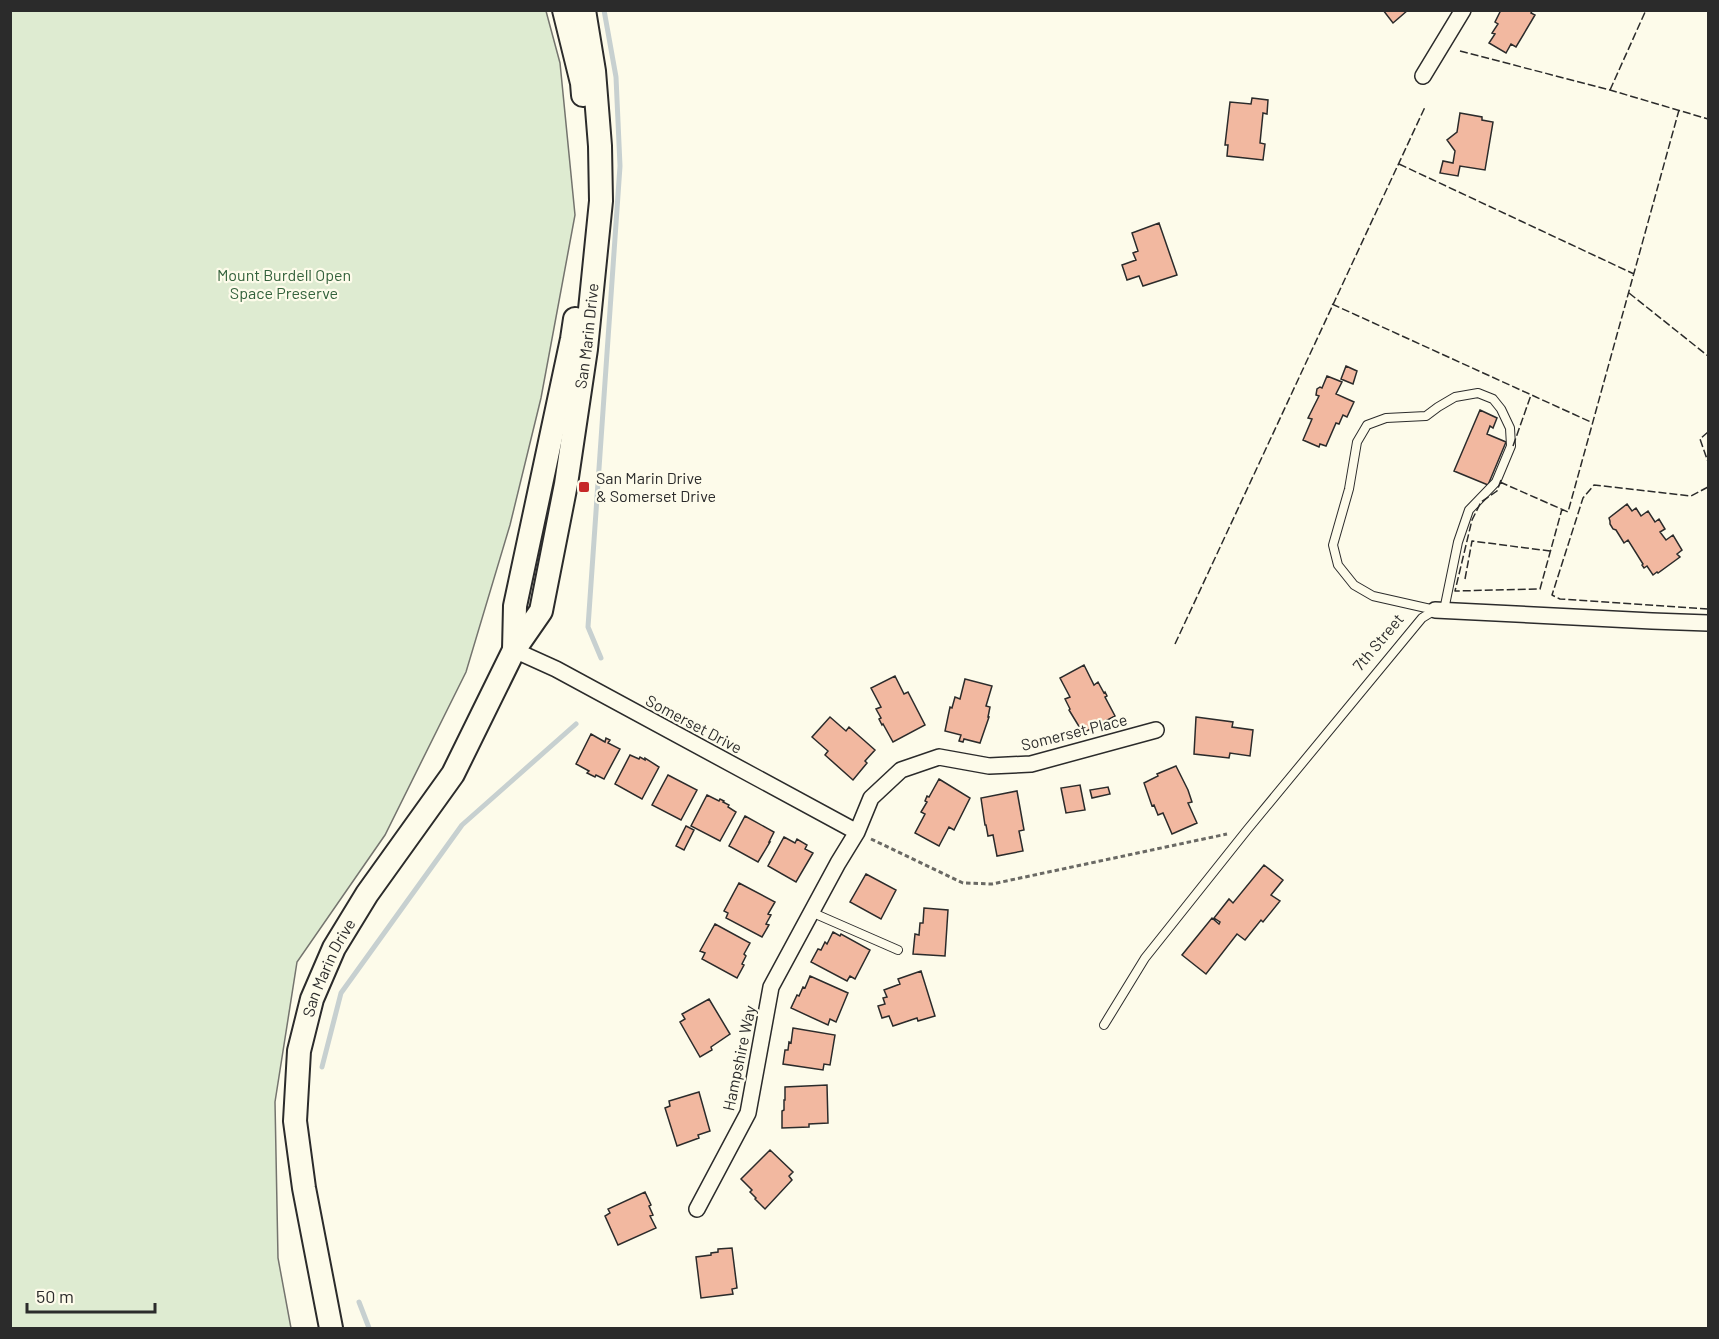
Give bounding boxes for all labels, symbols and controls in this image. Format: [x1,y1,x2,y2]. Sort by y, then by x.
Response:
park label: Mount Burdell Open Space Preserve [217,265,351,302]
street label: San Marin Drive [570,282,602,390]
place label: San Marin Drive & Somerset Drive [596,468,716,505]
marker: San Marin Drive & Somerset Drive [577,480,591,494]
street label: 7th Street [1348,609,1407,674]
street label: Somerset Drive [643,690,746,757]
street label: Somerset Place [1019,709,1129,754]
street label: San Marin Drive [298,915,359,1019]
street label: Hampshire Way [718,1003,759,1112]
scale bar [27,1276,154,1314]
text: 50 m [36,1285,74,1307]

